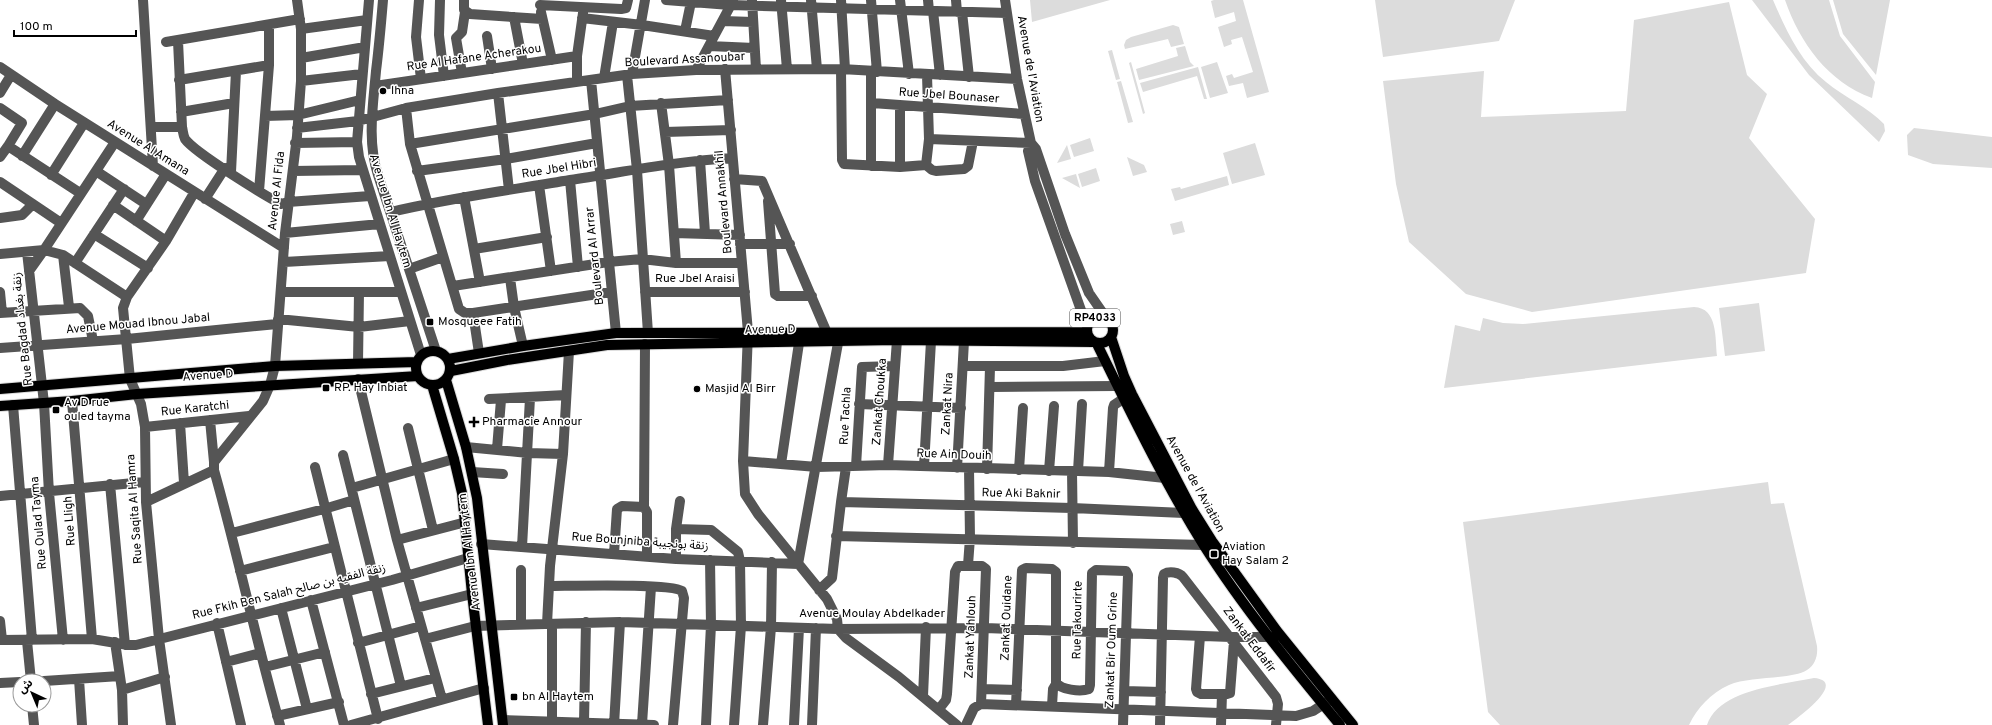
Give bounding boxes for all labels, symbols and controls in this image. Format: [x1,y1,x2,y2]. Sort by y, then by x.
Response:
scale bar [14,12,136,38]
street label: Avenue de l'Aviation [1013,14,1047,124]
text: 100 m [20,19,53,35]
street label: Rue Al Hafane Acherakou [406,41,542,75]
street label: Boulevard Assanoubar [624,49,746,71]
place label: lhna [391,83,414,99]
street label: Rue Jbel Bounaser [898,84,1000,108]
marker: lhna [378,86,388,96]
street label: Avenue Al Amana [104,116,192,180]
street label: Boulevard Annakhil [711,149,737,255]
street label: Avenue Al Fida [265,151,289,231]
street label: Avenue Ibn Al Haytem [365,152,415,270]
street label: Rue Jbel Hibri [520,155,598,183]
street label: Boulevard Al Arrar [582,206,608,306]
street label: Rue Bagdad زنقة بغداد [9,271,37,387]
street label: Rue Jbel Araisi [655,271,735,287]
road number: RP4033 [1070,309,1120,327]
street label: Avenue Mouad Ibnou Jabal [65,310,211,338]
place label: Mosqueee Fatih [438,314,522,330]
marker: Mosqueee Fatih [425,317,435,327]
street label: Avenue D [744,322,796,338]
street label: Zankat Choukka [869,358,891,446]
street label: Avenue D [182,366,234,386]
street label: Zankat Nira [938,372,958,436]
place label: RP. Hay Inbiat [334,380,408,396]
place label: Masjid Al Birr [705,381,776,397]
marker: RP. Hay Inbiat [321,383,331,393]
marker: Masjid Al Birr [692,384,702,394]
street label: Rue Tachla [836,387,856,445]
place label: Av D rue ouled tayma [64,395,131,425]
street label: Rue Karatchi [160,397,230,421]
marker: Av D rue ouled tayma [51,405,61,415]
place label: Pharmacie Annour [482,414,583,430]
marker: Pharmacie Annour [469,417,479,427]
street label: Avenue de l'Aviation [1162,433,1228,535]
street label: Rue Ain Douih [916,446,992,464]
street label: Rue Saqita Al Hamra [123,454,147,564]
street label: Rue Oulad Tayma [27,476,51,570]
street label: Rue Aki Baknir [981,485,1061,503]
street label: Avenue Ibn Al Haytem [455,492,485,612]
street label: Rue Lligh [60,495,80,547]
street label: Rue Bounjniba زنقة بونجيبة [571,529,709,555]
place label: Aviation Hay Salam 2 [1222,539,1289,569]
marker: Aviation Hay Salam 2 [1209,549,1219,559]
street label: Rue Fkih Ben Salah زنقة الفقيه بن صالح [190,560,388,624]
street label: Zankat Ouidane [998,575,1016,661]
street label: Rue Takourirte [1069,580,1087,660]
street label: Zankat Bir Oum Grine [1102,591,1122,709]
street label: Zankat Yahlouh [962,595,980,679]
street label: Zankat Eddafir [1219,604,1279,677]
street label: Avenue Moulay Abdelkader [799,606,945,622]
north arrow [12,673,52,713]
text: ش [15,676,36,697]
place label: bn Al Haytem [522,689,594,705]
marker: bn Al Haytem [509,692,519,702]

